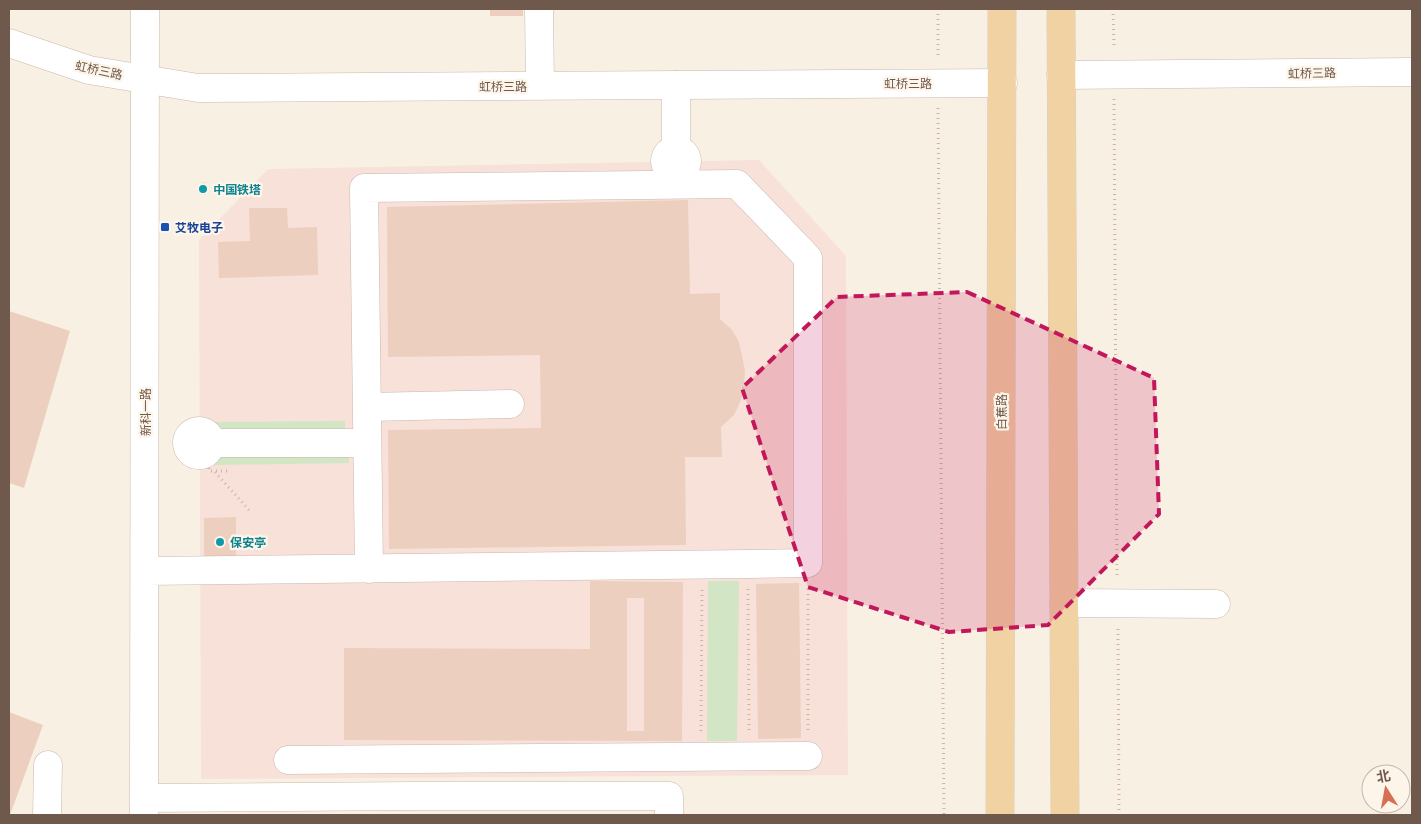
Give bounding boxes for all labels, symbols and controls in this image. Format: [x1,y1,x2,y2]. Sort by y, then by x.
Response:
street label: 虹桥三路 [74,57,124,83]
street label: 虹桥三路 [1288,64,1336,82]
street label: 虹桥三路 [884,75,932,92]
street label: 虹桥三路 [479,78,527,95]
place label: 中国铁塔 [213,181,261,198]
marker: 中国铁塔 [197,183,209,195]
place label: 艾牧电子 [175,219,223,236]
marker: 艾牧电子 [159,221,171,233]
street label: 新科一路 [137,388,154,436]
street label: 白蕉路 [993,394,1010,430]
place label: 保安亭 [230,534,266,551]
marker: 保安亭 [214,536,226,548]
north arrow [1361,764,1411,814]
text: 北 [1375,765,1392,787]

